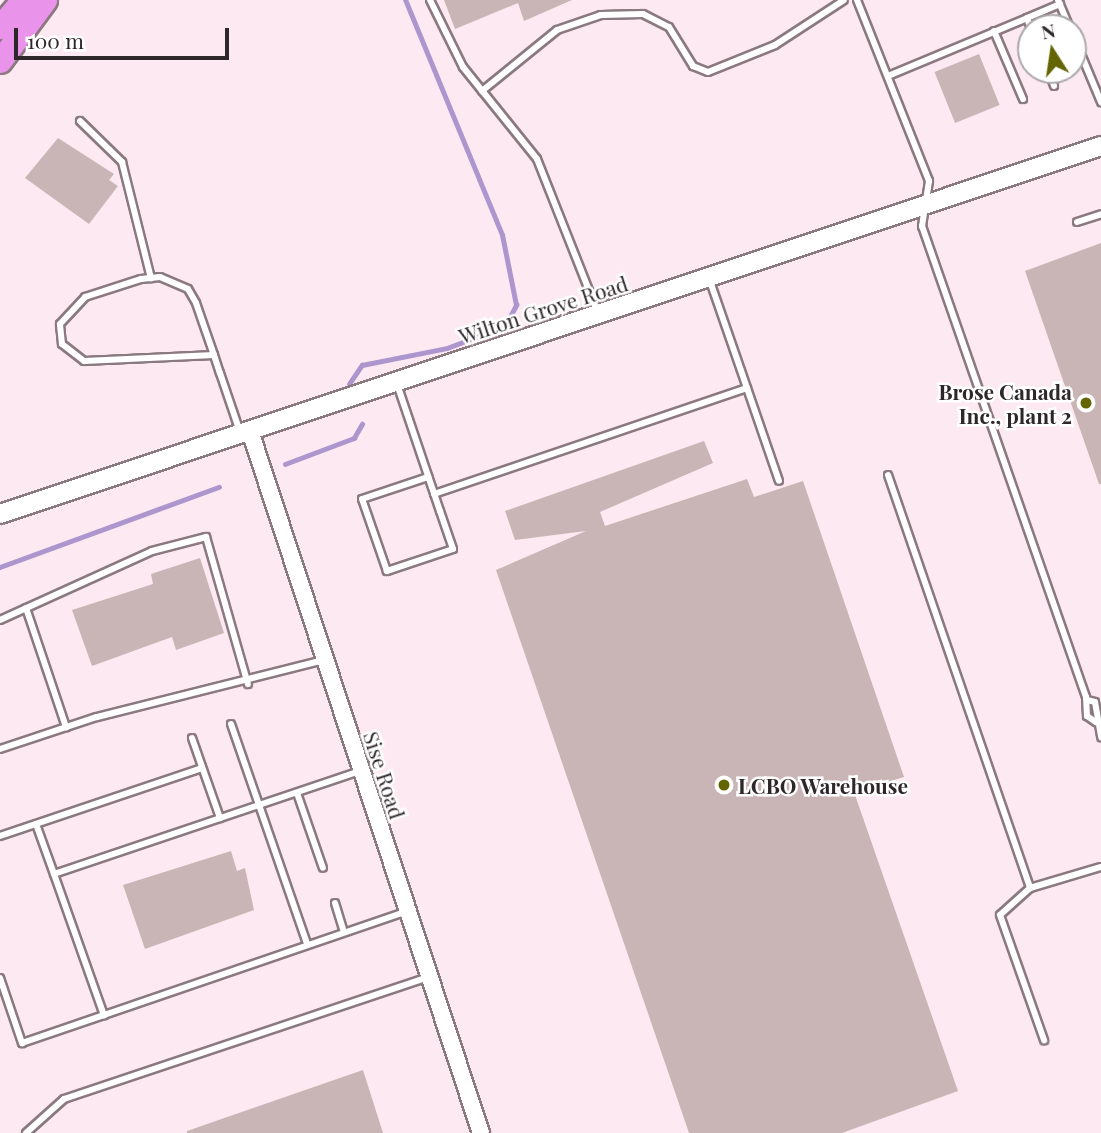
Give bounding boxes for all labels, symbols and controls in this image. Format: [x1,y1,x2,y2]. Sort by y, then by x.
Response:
scale bar [18,14,233,58]
north arrow [1017,14,1087,84]
text: N [1039,16,1057,45]
text: 100 m [27,26,84,54]
street label: Wilton Grove Road [455,270,631,348]
place label: Brose Canada Inc., plant 2 [938,378,1072,428]
marker: Brose Canada Inc., plant 2 [1078,395,1094,411]
street label: Sise Road [359,728,411,822]
place label: LCBO Warehouse [738,772,909,798]
marker: LCBO Warehouse [716,777,732,793]

